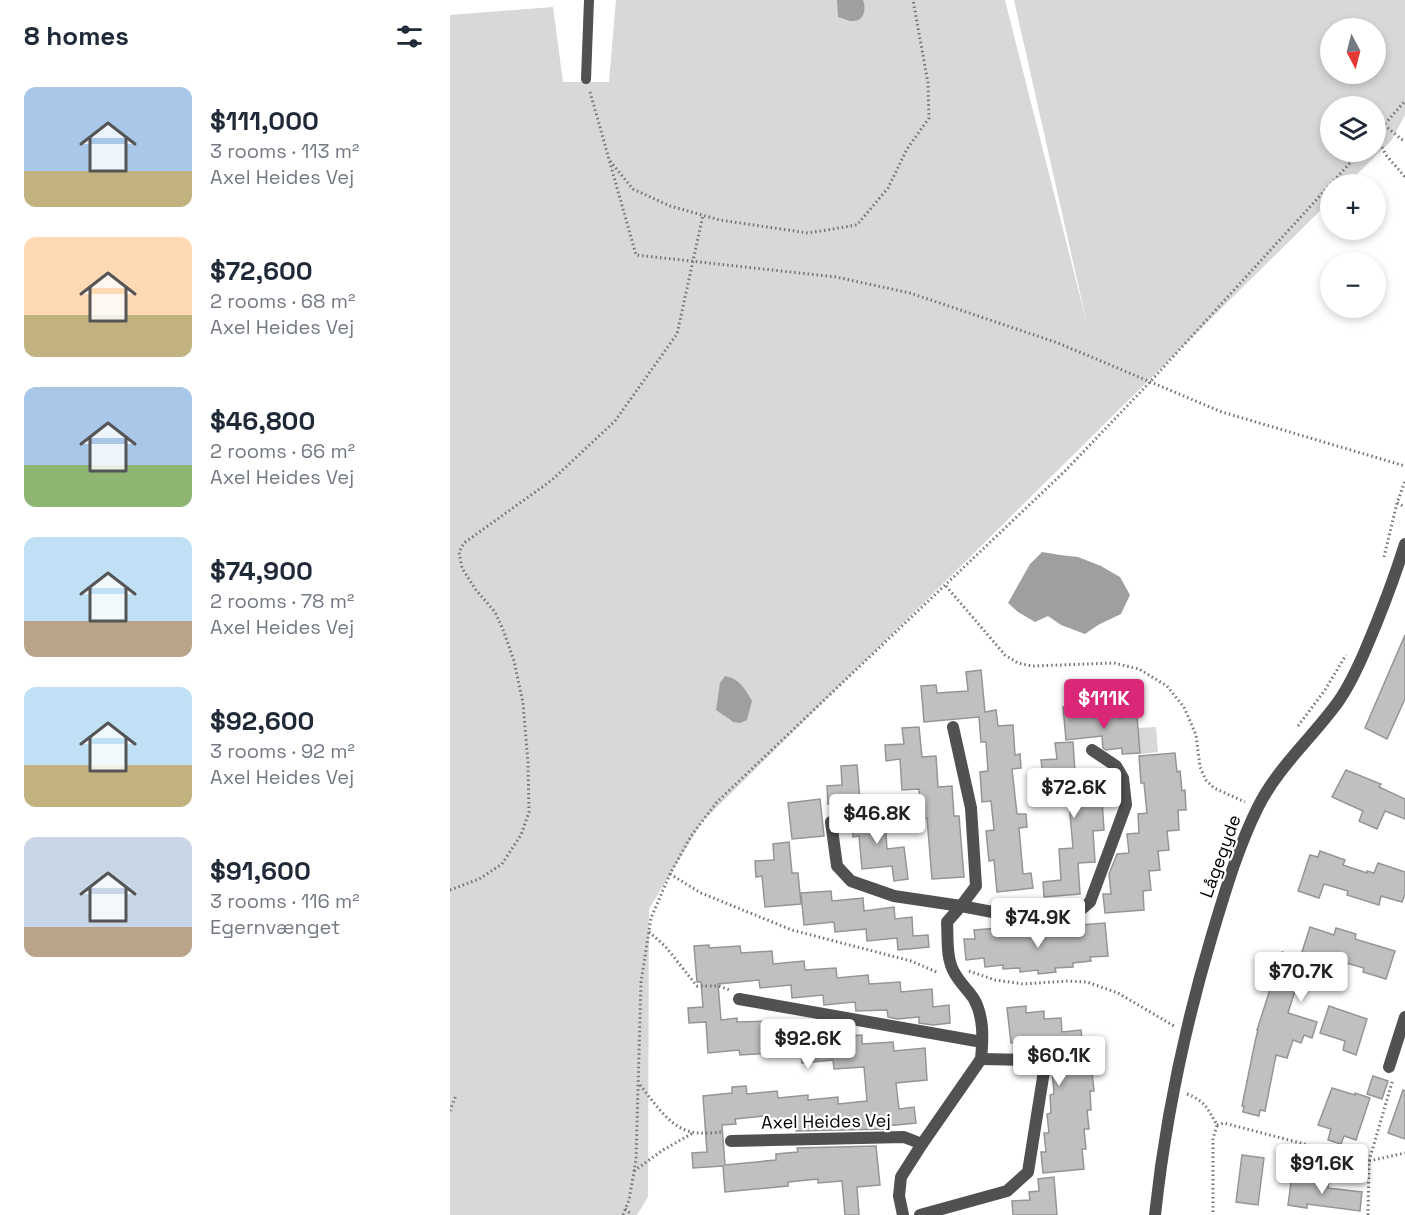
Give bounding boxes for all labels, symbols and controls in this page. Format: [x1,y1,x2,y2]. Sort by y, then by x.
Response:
north arrow [1320,18,1386,84]
map controls [1320,18,1386,318]
text: 8 homes [24,19,129,53]
icon: filters [393,20,426,53]
button: layers [1320,96,1386,162]
text: $111,000 [210,104,319,138]
icon: home [72,111,144,183]
text: 3 rooms · 113 m² [210,138,359,164]
text: Axel Heides Vej [210,164,354,190]
button: + [1320,174,1386,240]
button: − [1320,252,1386,318]
text: $72,600 [210,254,313,288]
icon: home [72,261,144,333]
text: 2 rooms · 68 m² [210,288,355,314]
text: Axel Heides Vej [210,314,354,340]
text: $46,800 [210,404,315,438]
icon: home [72,411,144,483]
text: 2 rooms · 66 m² [210,438,355,464]
text: Axel Heides Vej [210,464,354,490]
text: $74,900 [210,554,313,588]
icon: home [72,561,144,633]
text: 2 rooms · 78 m² [210,588,354,614]
text: Axel Heides Vej [210,614,354,640]
pin: $111K [1062,679,1146,730]
text: $111K [1078,685,1130,711]
text: $92,600 [210,704,314,738]
icon: home [72,711,144,783]
text: 3 rooms · 92 m² [210,738,355,764]
text: Axel Heides Vej [210,764,354,790]
pin: $72.6K [1025,768,1123,819]
text: $72.6K [1041,774,1107,800]
pin: $46.8K [828,794,926,845]
text: $46.8K [843,800,911,826]
street label: Lågegyde [1194,811,1246,901]
text: $91,600 [210,854,311,888]
icon: home [72,861,144,933]
text: 3 rooms · 116 m² [210,888,360,914]
pin: $74.9K [989,898,1087,949]
text: $74.9K [1005,904,1071,930]
text: Egernvænget [210,914,340,940]
pin: $70.7K [1252,952,1350,1003]
text: $70.7K [1269,958,1333,984]
pin: $92.6K [759,1019,857,1070]
text: $92.6K [775,1025,842,1051]
pin: $60.1K [1010,1036,1108,1087]
text: $60.1K [1027,1042,1091,1068]
street label: Axel Heides Vej [761,1108,891,1134]
pin: $91.6K [1273,1144,1371,1195]
text: $91.6K [1290,1150,1354,1176]

